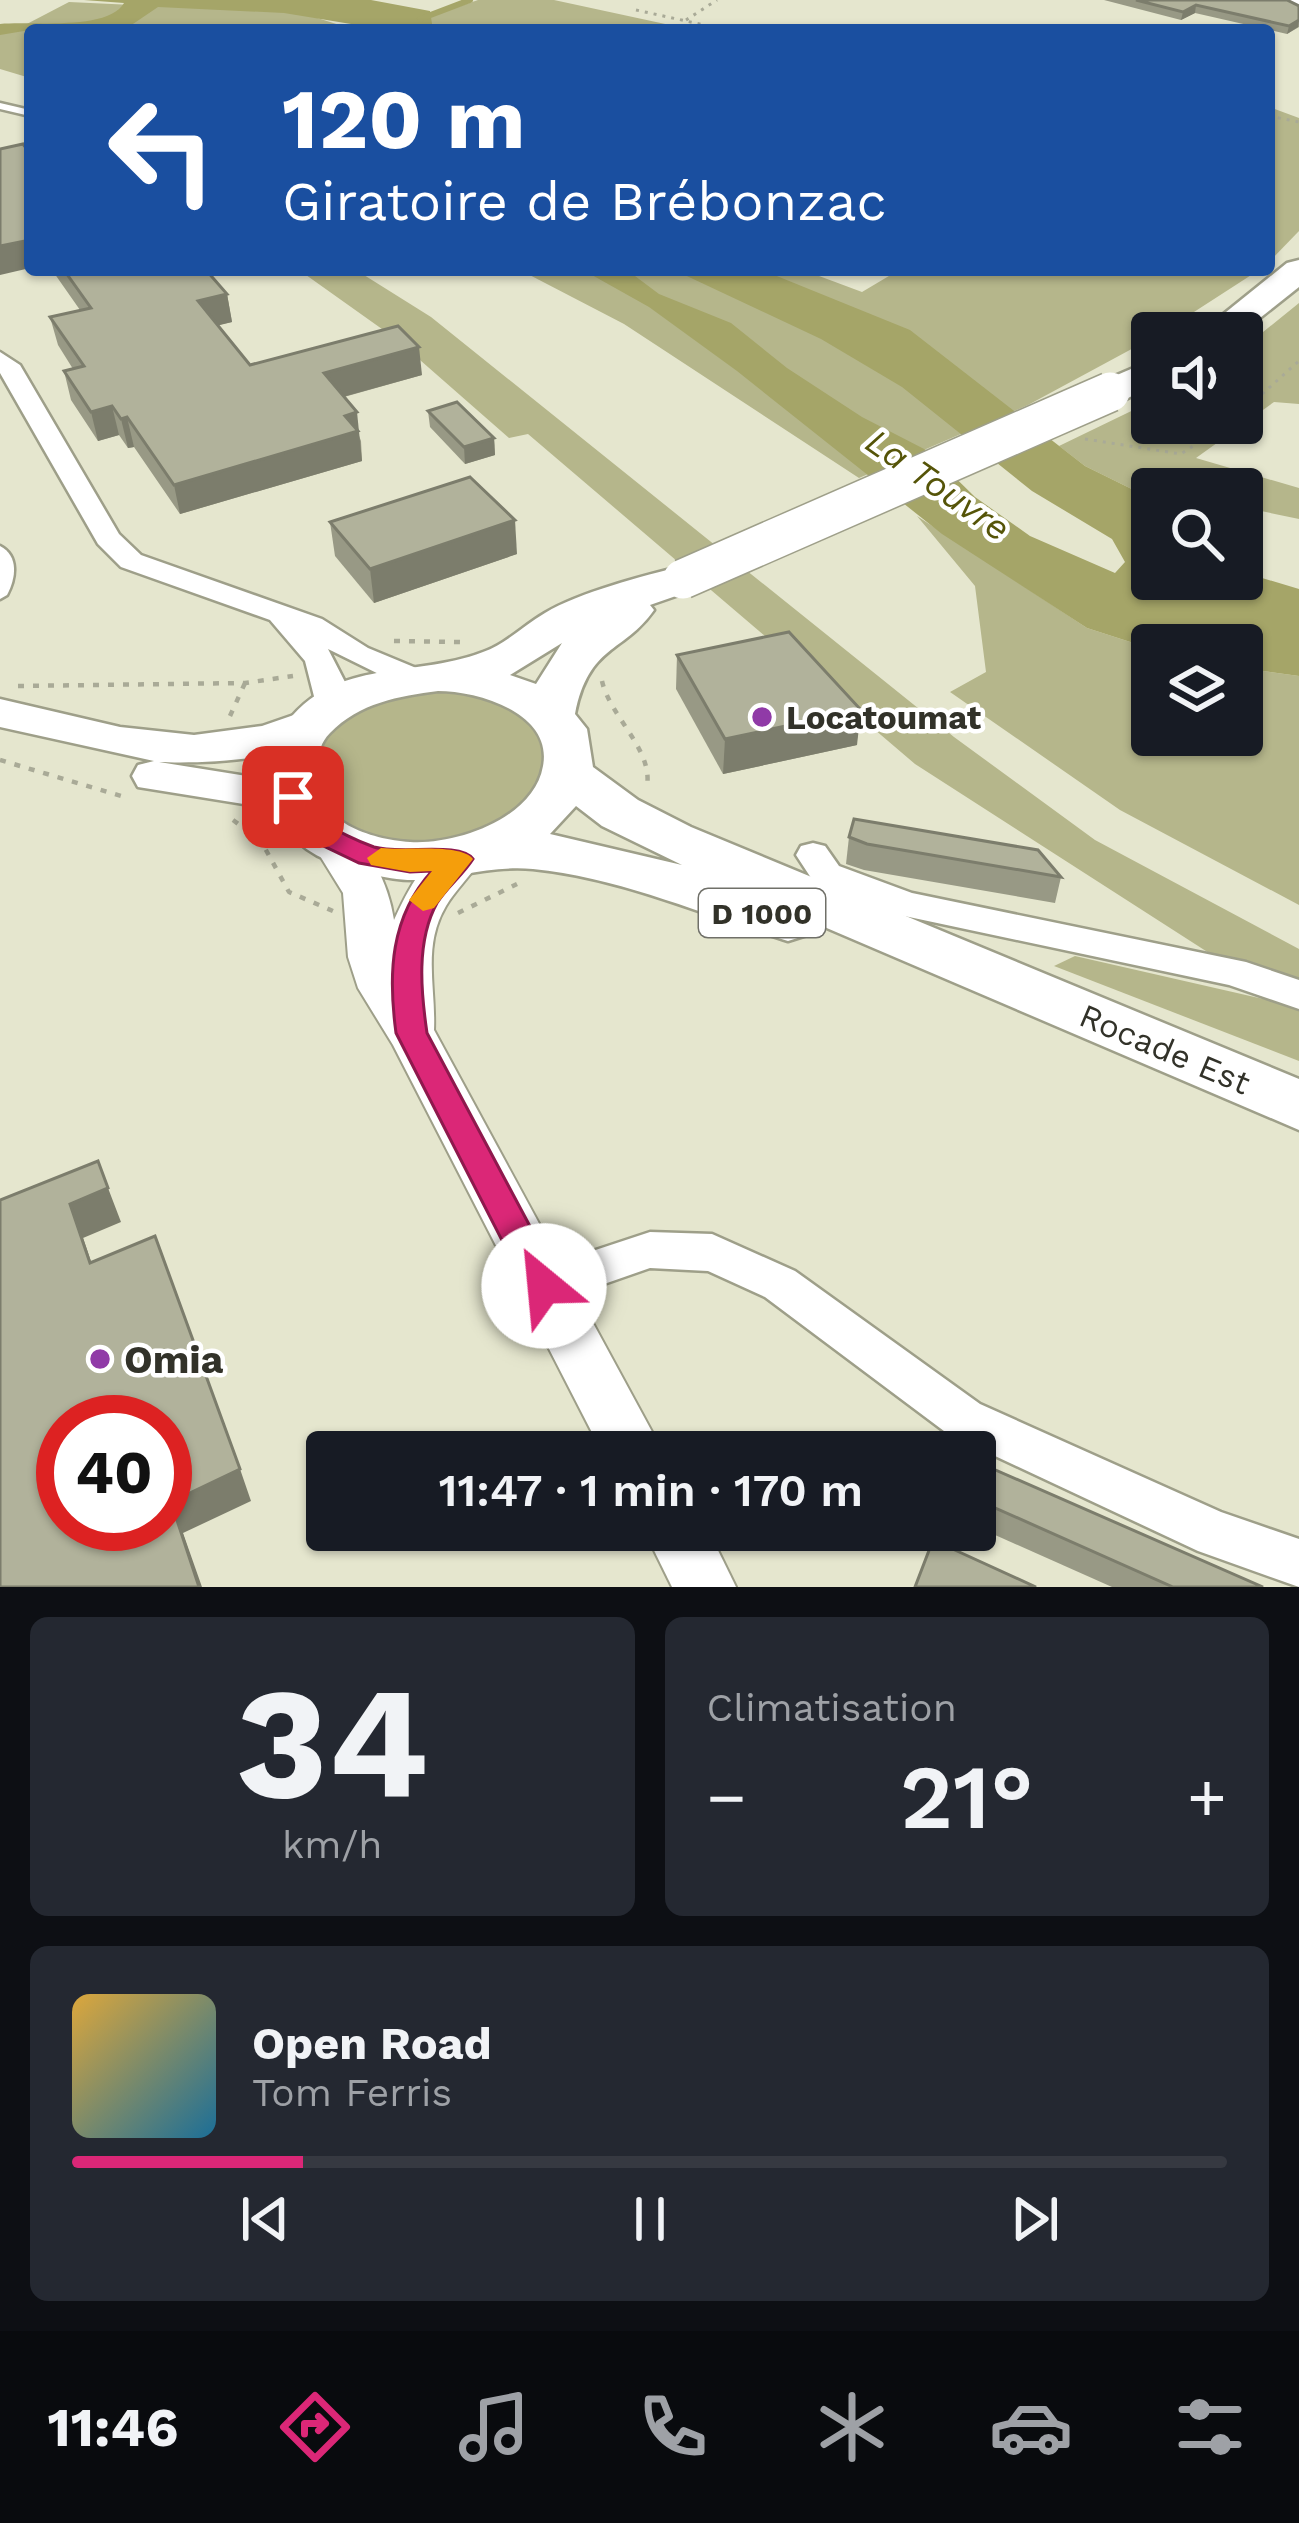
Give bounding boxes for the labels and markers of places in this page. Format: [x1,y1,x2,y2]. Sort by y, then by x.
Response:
place label: Locatoumat [786,698,982,737]
marker: Locatoumat [749,704,775,730]
pin [242,746,344,848]
place label: Omia [124,1337,224,1382]
marker: Omia [87,1346,113,1372]

